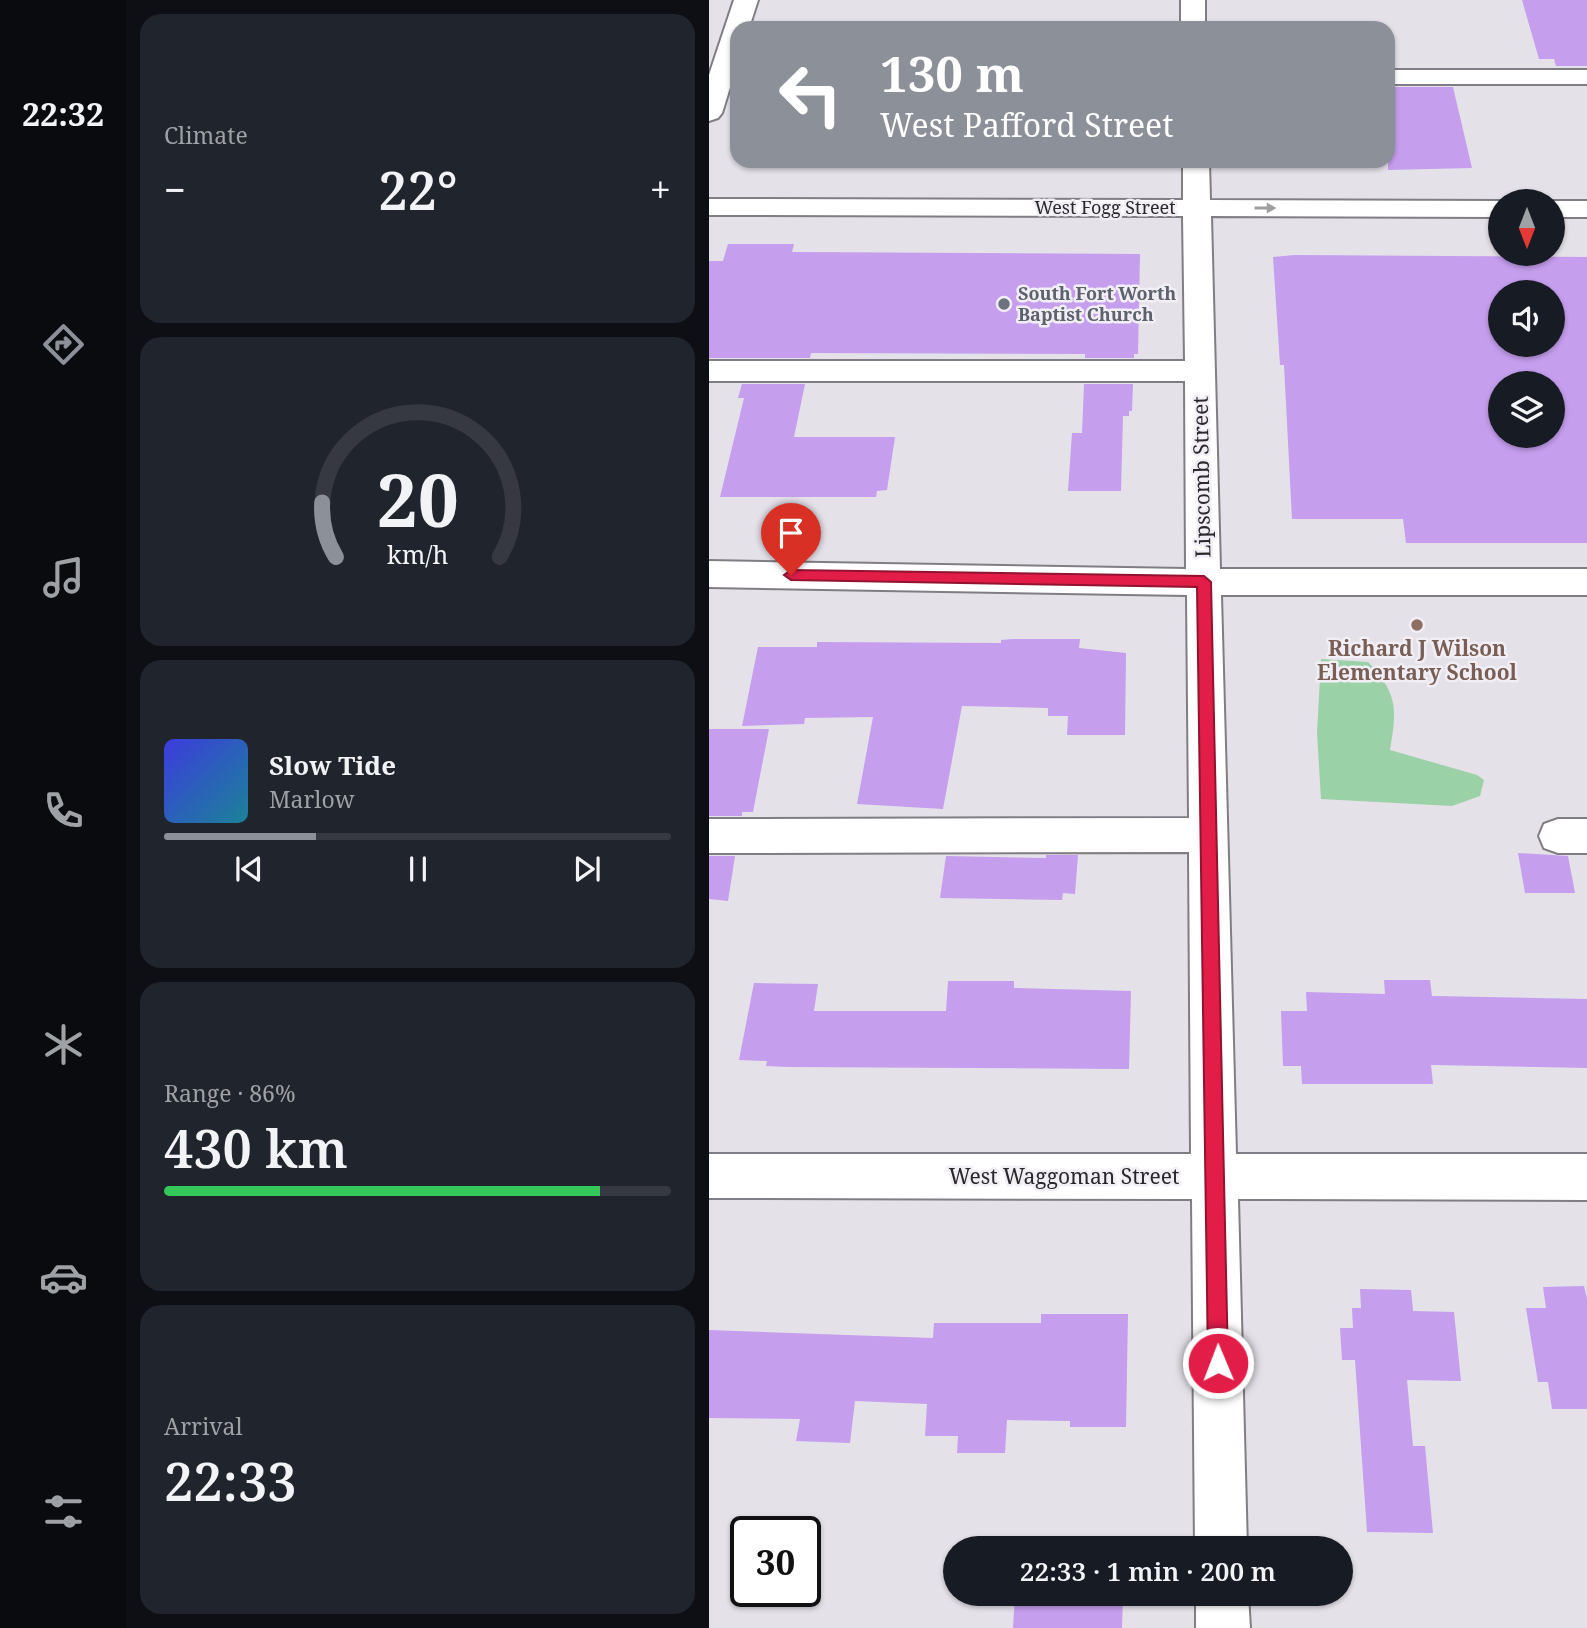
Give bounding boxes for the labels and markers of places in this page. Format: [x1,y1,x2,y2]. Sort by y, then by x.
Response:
place label: South Fort Worth Baptist Church [1018,281,1176,326]
marker: South Fort Worth Baptist Church [996,296,1012,312]
pin [761,503,821,575]
marker: Richard J Wilson Elementary School [1409,617,1425,633]
place label: Richard J Wilson Elementary School [1317,634,1518,686]

